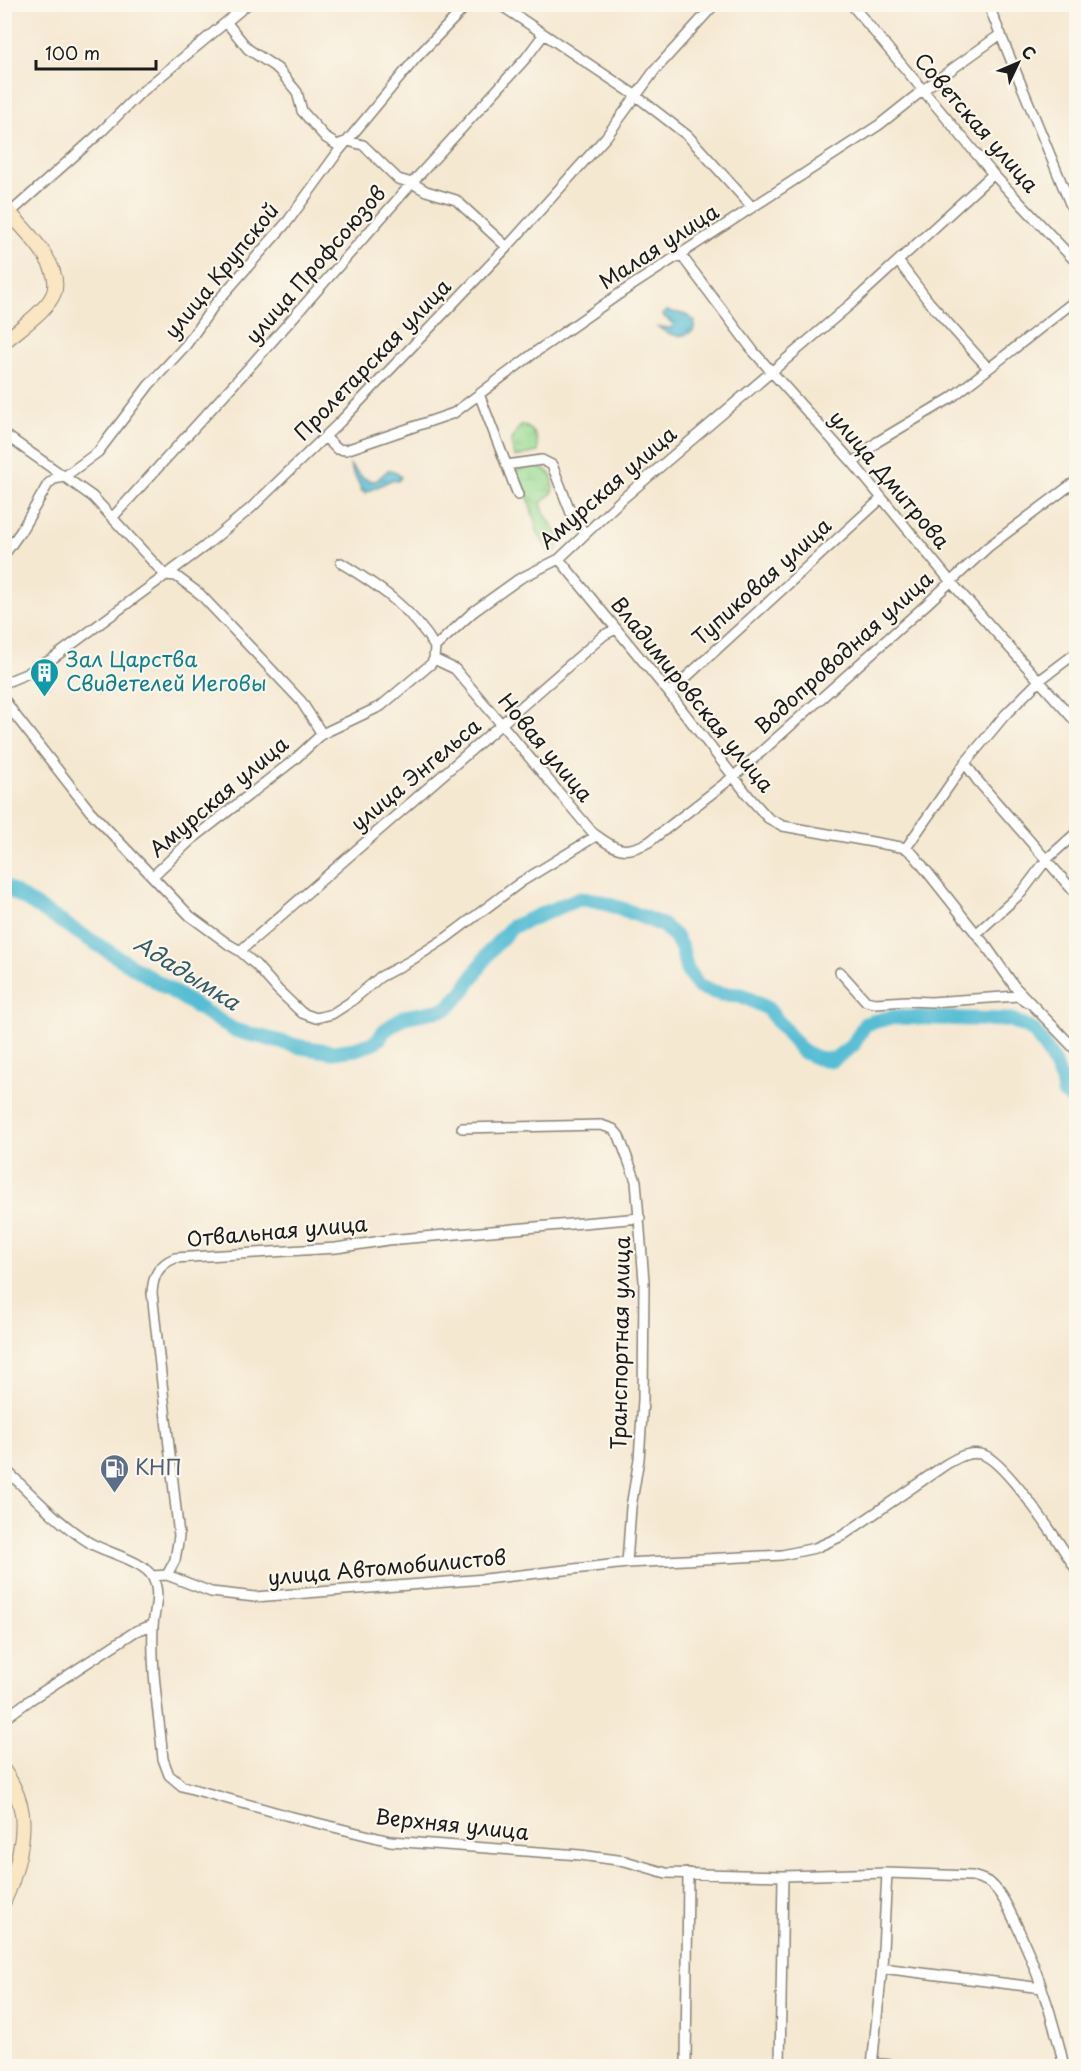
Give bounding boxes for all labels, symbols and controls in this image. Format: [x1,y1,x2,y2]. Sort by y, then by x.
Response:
scale bar [36,33,156,71]
north arrow [988,33,1048,93]
text: 100 m [45,39,100,66]
street label: Советская улица [908,48,1044,198]
street label: улица Профсоюзов [237,177,392,350]
street label: Малая улица [592,194,725,296]
street label: улица Крупской [155,195,285,345]
street label: Пролетарская улица [286,270,458,447]
street label: улица Дмитрова [823,402,958,555]
street label: Амурская улица [531,417,683,556]
street label: Тупиковая улица [684,508,838,652]
street label: Водопроводная улица [746,562,940,741]
street label: Владимировская улица [604,589,783,799]
place label: Зал Царства Свидетелей Иеговы [66,642,267,698]
building icon: Зал Царства Свидетелей Иеговы [29,656,61,698]
street label: Новая улица [491,685,602,809]
street label: улица Энгельса [342,709,487,838]
street label: Амурская улица [141,727,295,864]
water label: Ададымка [129,926,248,1018]
street label: Отвальная улица [185,1206,369,1254]
street label: Транспортная улица [601,1235,637,1450]
place label: КНП [135,1450,182,1482]
fuel station icon: КНП [98,1452,130,1494]
street label: улица Автомобилистов [266,1540,507,1592]
street label: Верхняя улица [374,1799,531,1847]

